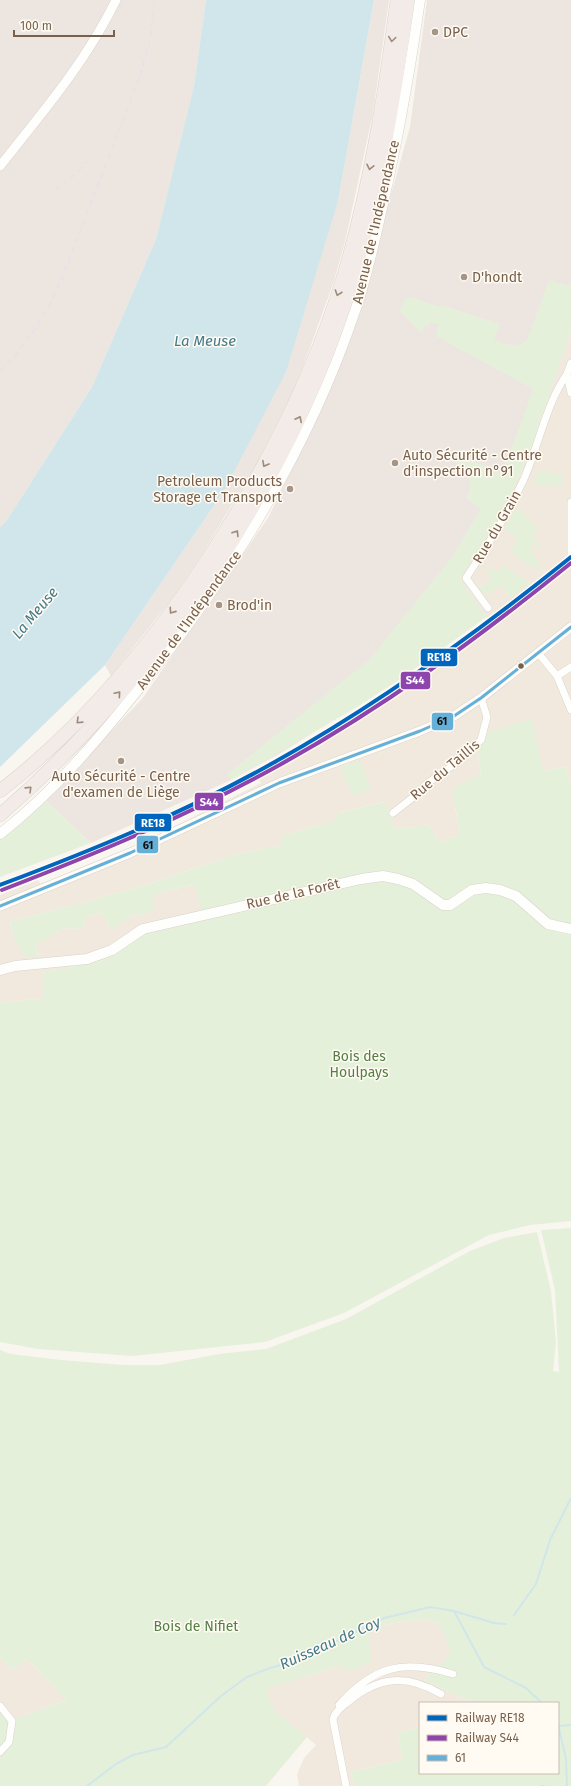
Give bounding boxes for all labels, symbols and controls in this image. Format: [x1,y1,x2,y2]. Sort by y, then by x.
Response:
scale bar [14,12,114,38]
text: 100 m [20,19,52,33]
place label: DPC [443,24,468,41]
marker: DPC [430,27,440,37]
one-way arrow [388,36,397,42]
street label: Avenue de l'Indépendance [349,138,403,306]
one-way arrow [366,163,374,170]
place label: D'hondt [472,269,523,286]
marker: D'hondt [459,272,469,282]
one-way arrow [334,289,343,296]
water label: La Meuse [174,332,236,350]
one-way arrow [294,416,302,424]
place label: Auto Sécurité - Centre d'inspection n°91 [403,447,542,480]
marker: Auto Sécurité - Centre d'inspection n°91 [390,458,400,468]
one-way arrow [262,459,270,467]
place label: Petroleum Products Storage et Transport [153,473,283,506]
marker: Petroleum Products Storage et Transport [285,484,295,494]
street label: Rue du Grain [469,487,525,567]
one-way arrow [231,530,239,537]
street label: Avenue de l'Indépendance [133,547,245,693]
water label: La Meuse [8,583,62,643]
place label: Brod'in [227,597,272,614]
marker: Brod'in [214,600,224,610]
one-way arrow [170,606,177,613]
line badge: RE18 [420,648,458,667]
text: RE18 [427,651,451,664]
unlabelled marker [516,661,526,671]
line badge: S44 [400,671,431,690]
text: S44 [406,674,424,687]
one-way arrow [113,692,120,699]
line badge: 61 [431,712,454,731]
text: 61 [437,715,447,728]
one-way arrow [76,716,84,723]
street label: Rue du Taillis [407,736,483,804]
marker: Auto Sécurité - Centre d'examen de Liège [116,756,126,766]
place label: Auto Sécurité - Centre d'examen de Liège [52,768,190,801]
one-way arrow [24,786,32,794]
line badge: S44 [194,792,224,811]
text: S44 [200,796,218,809]
line badge: RE18 [134,813,172,832]
text: RE18 [141,817,165,830]
line badge: 61 [136,835,159,854]
text: 61 [143,839,153,852]
street label: Rue de la Forêt [245,875,342,913]
park label: Bois des Houlpays [330,1048,389,1081]
water label: Ruisseau de Coy [277,1612,384,1673]
park label: Bois de Nifiet [154,1618,239,1635]
legend [419,1702,559,1774]
text: Railway RE18 [455,1711,525,1725]
text: Railway S44 [455,1731,519,1745]
text: 61 [455,1751,466,1765]

